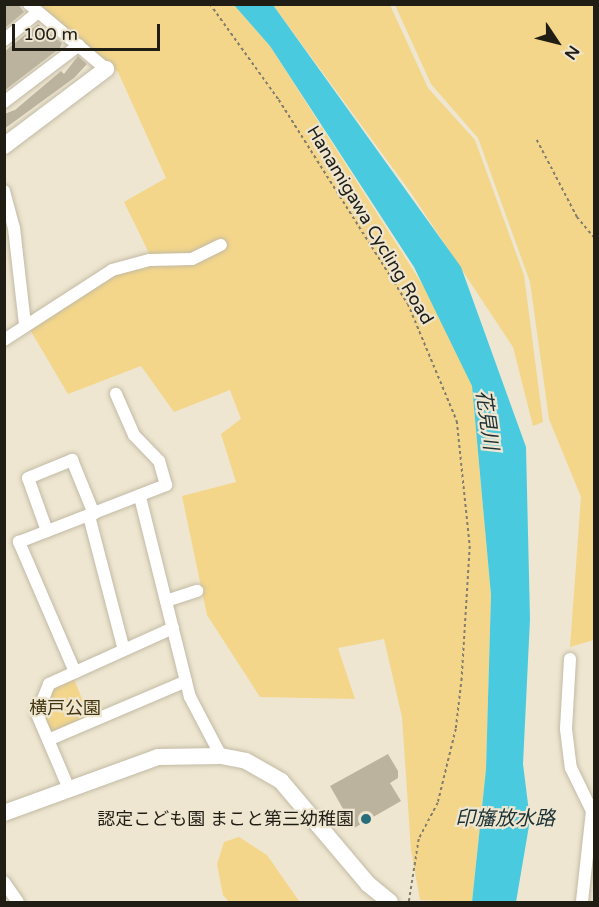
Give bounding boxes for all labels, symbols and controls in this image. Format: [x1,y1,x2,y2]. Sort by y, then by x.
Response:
scale bar [15,12,164,50]
north arrow [527,12,587,72]
text: 100 m [23,23,78,45]
text: N [560,41,584,63]
street label: Hanamigawa Cycling Road [302,122,438,328]
water label: 花見川 [470,389,502,451]
park label: 横戸公園 [29,697,101,719]
water label: 印旛放水路 [455,807,555,831]
place label: 認定こども園 まこと第三幼稚園 [97,808,354,830]
marker: 認定こども園 まこと第三幼稚園 [359,812,373,826]

